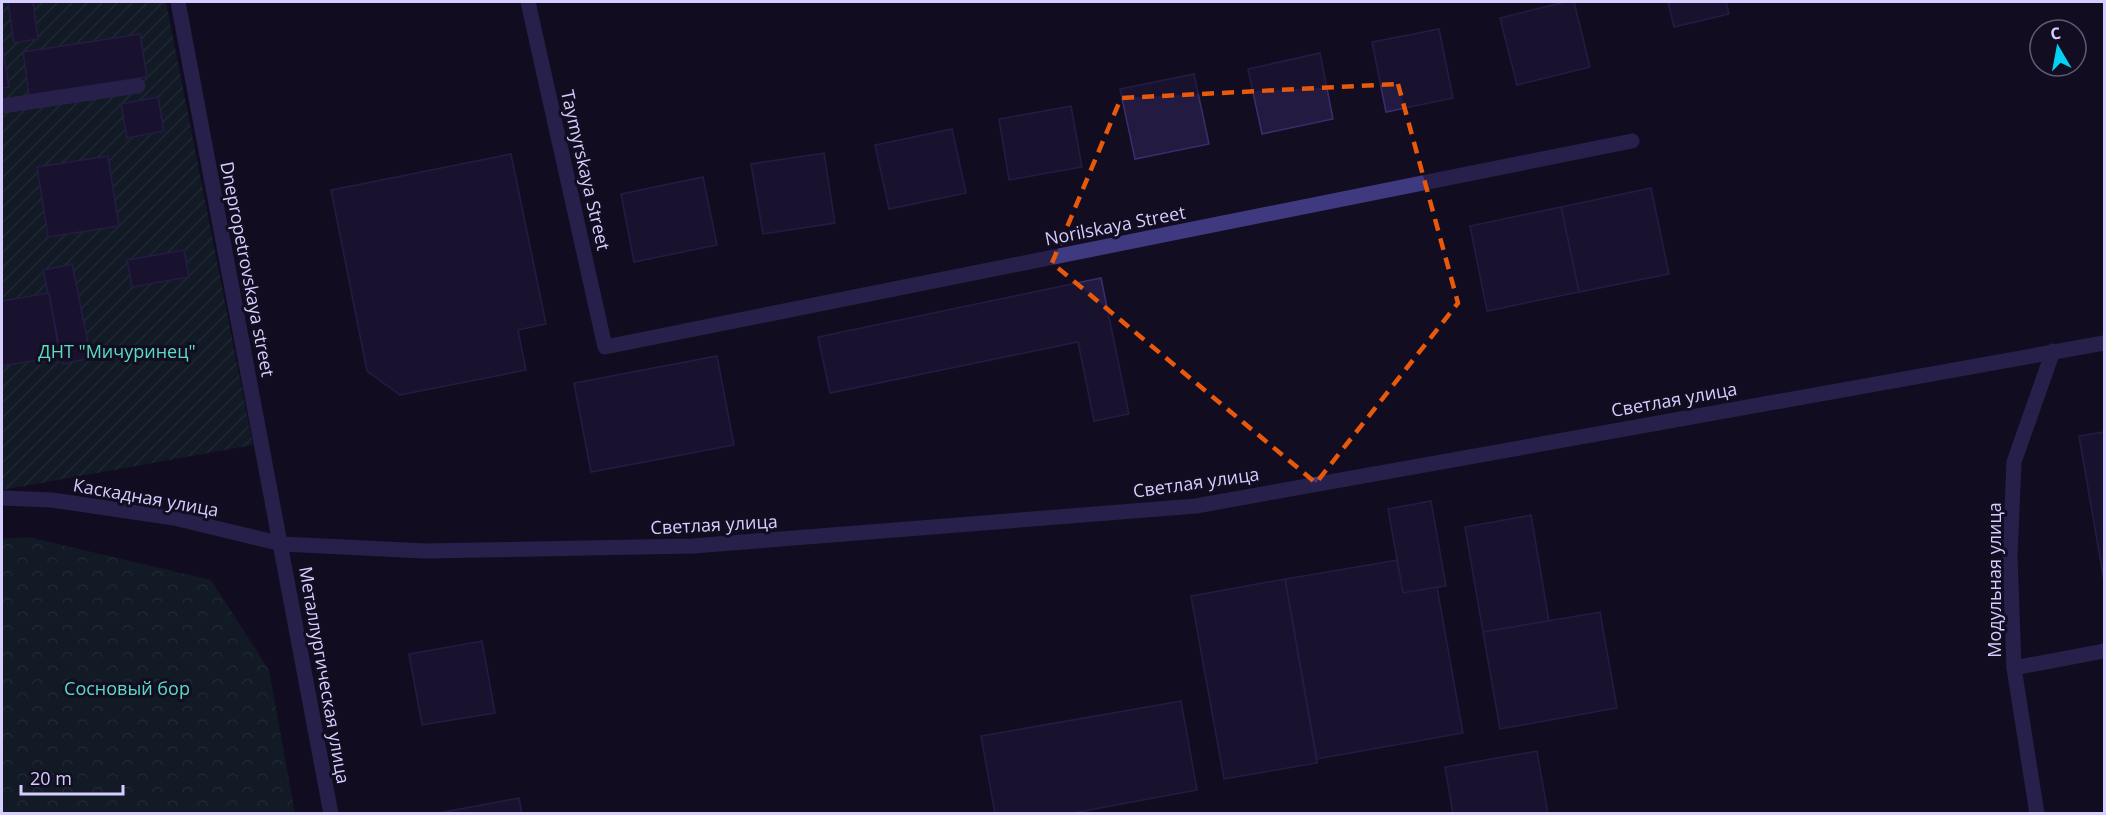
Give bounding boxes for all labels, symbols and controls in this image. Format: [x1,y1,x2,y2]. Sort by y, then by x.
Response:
north arrow [2028,18,2088,78]
text: С [2048,22,2062,45]
street label: Taymyrskaya Street [556,87,616,253]
street label: Dnepropetrovskaya street [215,159,281,379]
street label: Norilskaya Street [1043,200,1187,250]
park label: ДНТ "Мичуринец" [38,339,196,363]
street label: Светлая улица [1609,376,1739,422]
street label: Светлая улица [1131,461,1261,503]
street label: Каскадная улица [71,472,221,522]
street label: Модульная улица [1982,502,2006,658]
street label: Светлая улица [650,509,778,539]
street label: Металлургическая улица [294,564,356,786]
park label: Сосновый бор [64,676,190,700]
scale bar [21,758,123,796]
text: 20 m [30,766,72,790]

